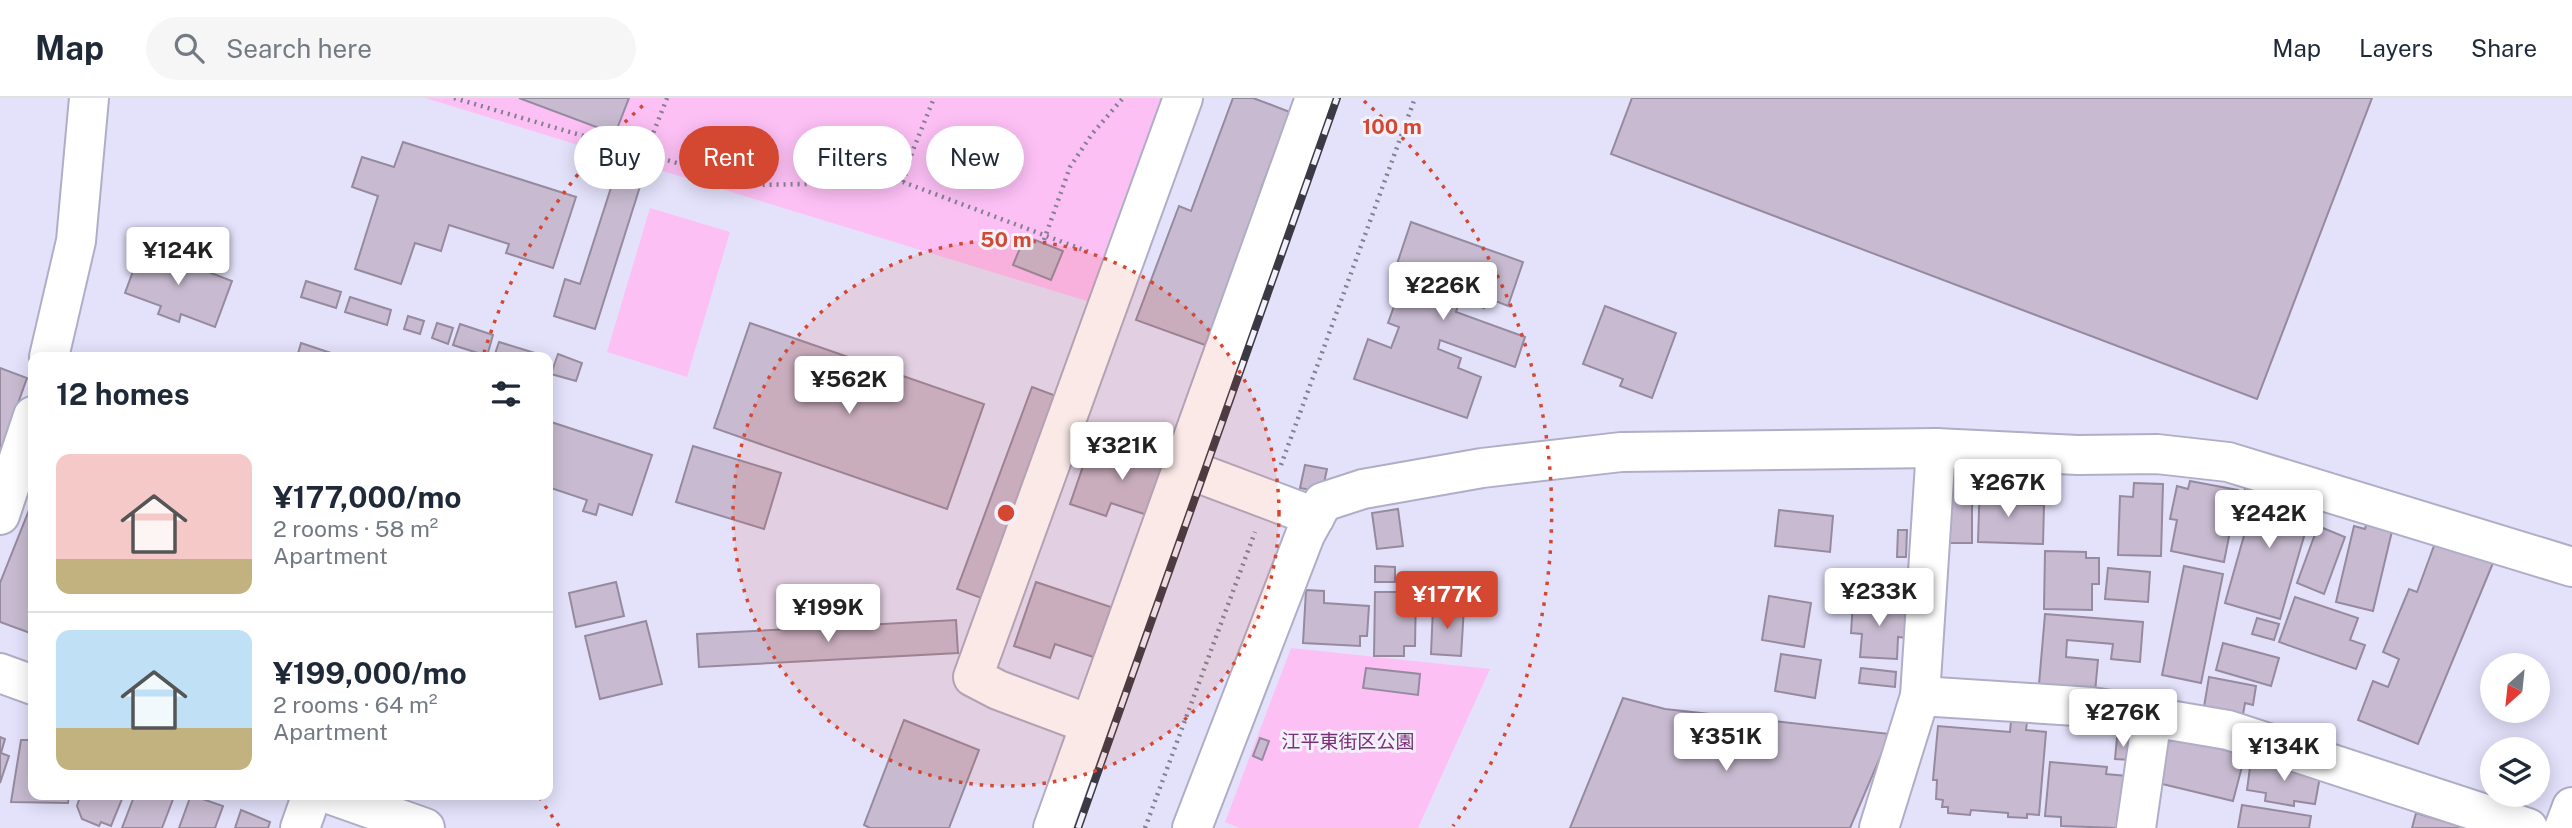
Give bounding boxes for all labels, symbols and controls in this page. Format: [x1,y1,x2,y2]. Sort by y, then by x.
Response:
search box [146,17,636,80]
text: Map [35,29,104,67]
icon: search [170,29,208,67]
text: Search here [226,33,372,64]
text: Map [2272,34,2321,62]
text: Layers [2359,34,2433,62]
text: Share [2471,34,2537,62]
text: 100 m [1362,114,1422,139]
chip: Buy [574,126,665,189]
chip: Rent [679,126,779,189]
chip: Filters [793,126,912,189]
chip: New [926,126,1024,189]
text: 50 m [980,227,1032,252]
pin: ¥124K [129,228,227,287]
text: ¥124K [142,236,214,263]
pin: ¥226K [1394,262,1492,322]
text: ¥226K [1405,271,1481,298]
pin: ¥562K [800,356,898,416]
text: ¥562K [811,365,887,392]
icon: filters [487,375,525,413]
text: 12 homes [56,376,190,412]
pin: ¥321K [1073,422,1171,482]
text: ¥321K [1086,431,1158,458]
pin: ¥267K [1959,460,2057,519]
text: ¥267K [1970,468,2046,495]
text: ¥177,000/mo [273,479,462,515]
icon: home [112,482,196,566]
pin: ¥242K [2220,490,2318,550]
text: ¥242K [2231,499,2307,526]
centre of rings [994,501,1018,525]
text: 2 rooms · 58 m² [273,515,438,542]
text: Apartment [273,542,388,569]
pin: ¥233K [1830,568,1928,628]
pin: ¥177K [1398,572,1496,631]
text: ¥233K [1841,577,1917,604]
text: ¥177K [1412,580,1482,607]
pin: ¥199K [779,584,877,644]
text: ¥199K [792,593,864,620]
north arrow [2480,653,2550,723]
map controls [2480,653,2550,807]
text: ¥199,000/mo [273,655,467,691]
icon: home [112,658,196,742]
pin: ¥276K [2074,690,2172,749]
text: 2 rooms · 64 m² [273,691,437,718]
text: ¥276K [2085,698,2161,725]
pin: ¥351K [1677,714,1775,773]
text: Apartment [273,718,388,745]
text: ¥351K [1690,722,1762,749]
pin: ¥134K [2235,724,2333,783]
park label: 江平東街区公園 [1281,730,1415,752]
text: ¥134K [2248,732,2320,759]
button: layers [2480,737,2550,807]

